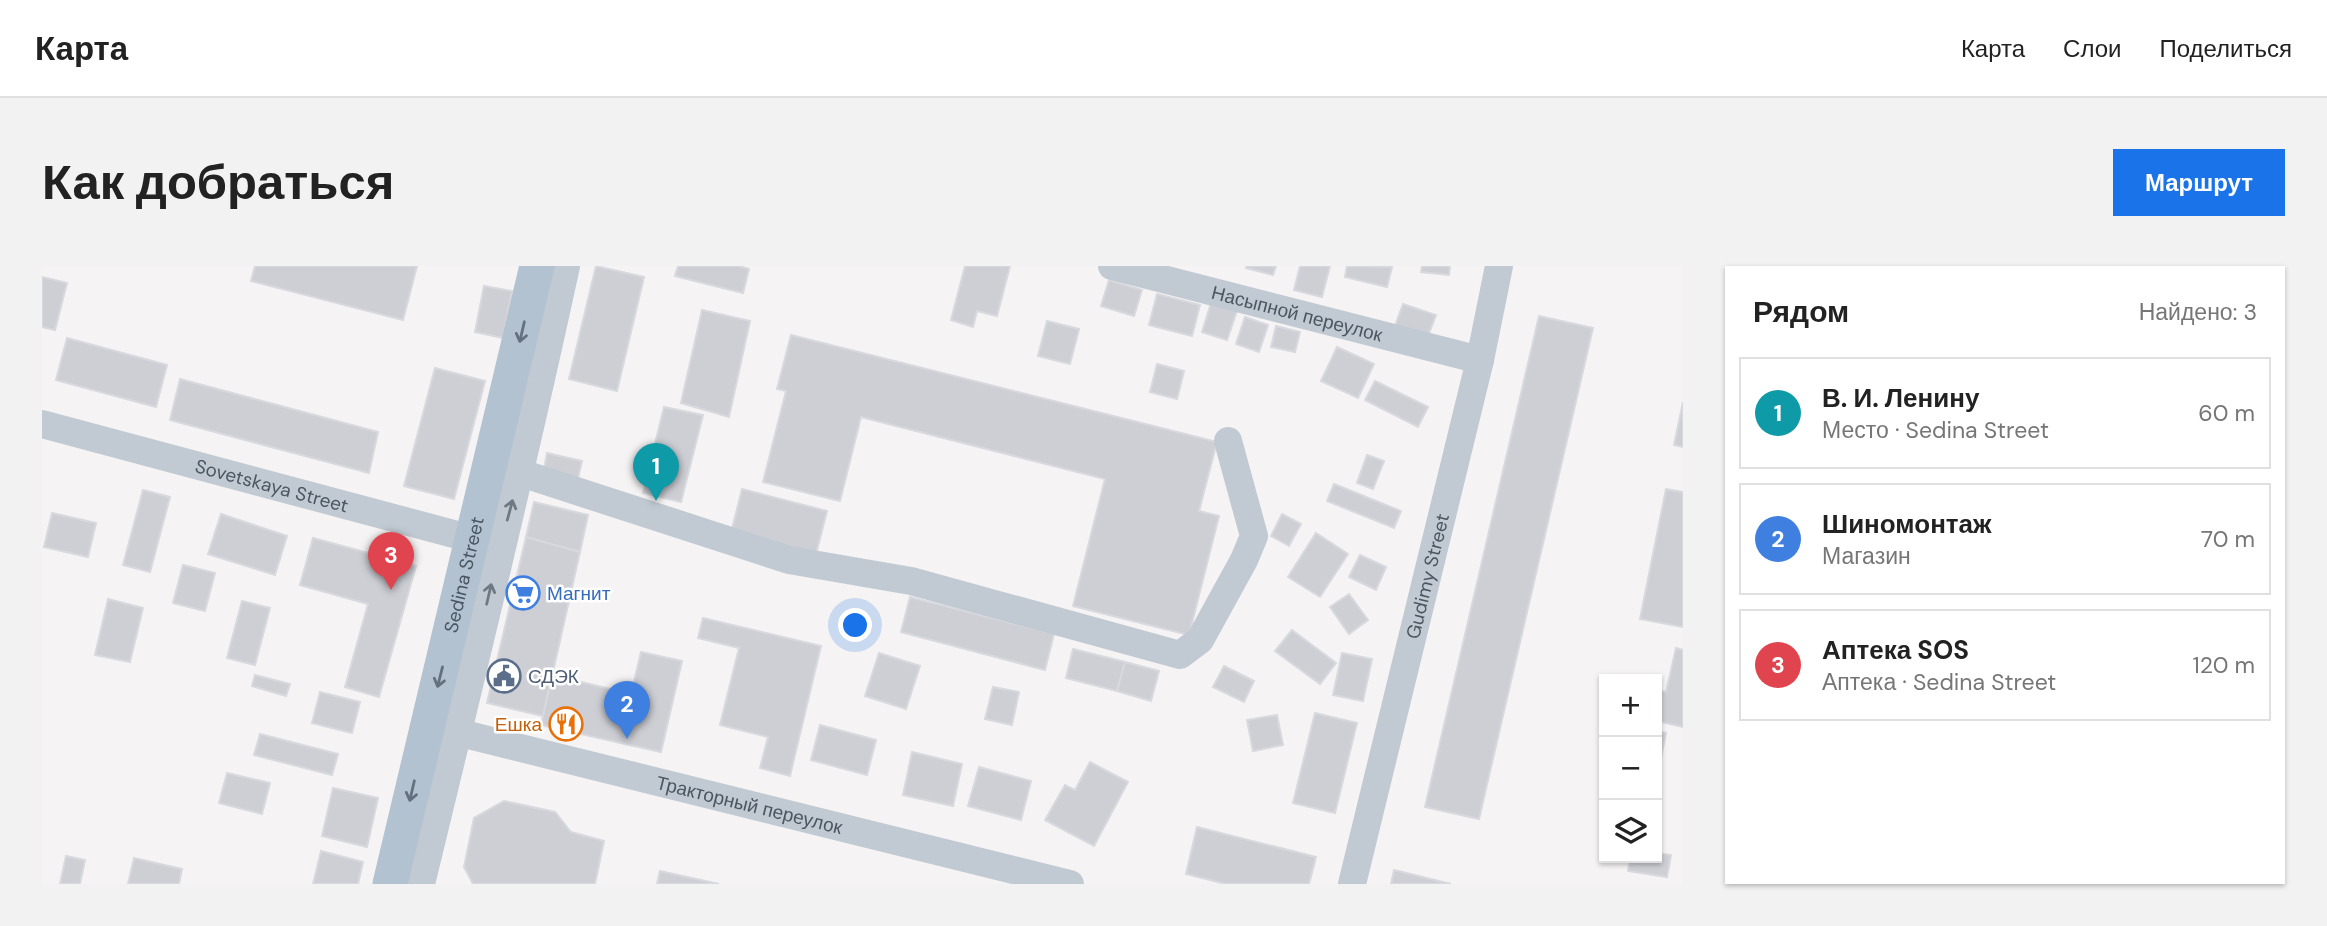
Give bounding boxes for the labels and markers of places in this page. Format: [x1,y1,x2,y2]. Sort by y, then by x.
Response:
pin: 1 [633,443,679,501]
pin: 3 [368,532,414,590]
supermarket icon: Магнит [504,574,542,612]
place label: Магнит [547,581,611,606]
public building icon: СДЭК [485,657,523,695]
place label: СДЭК [528,664,579,689]
pin: 2 [604,681,650,739]
restaurant icon: Ешка [547,705,585,743]
place label: Ешка [495,712,542,737]

